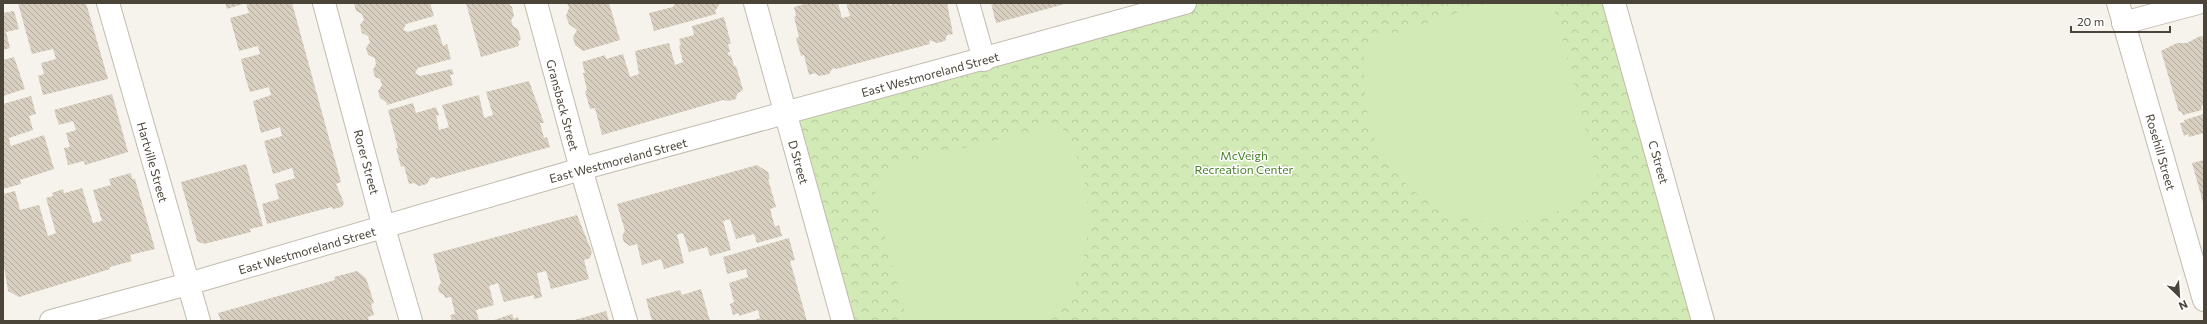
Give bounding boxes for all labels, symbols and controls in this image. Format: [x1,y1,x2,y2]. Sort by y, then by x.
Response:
scale bar [2071,8,2170,34]
text: 20 m [2077,14,2104,28]
street label: East Westmoreland Street [860,49,1000,99]
street label: Gransback Street [544,58,582,152]
street label: Rosehill Street [2143,112,2179,192]
street label: Hartville Street [135,120,171,204]
street label: Rorer Street [352,128,382,196]
street label: East Westmoreland Street [548,135,688,185]
street label: D Street [786,138,812,186]
street label: C Street [1646,139,1672,185]
park label: McVeigh Recreation Center [1195,148,1294,176]
street label: East Westmoreland Street [237,224,377,276]
north arrow [2159,276,2199,316]
text: N [2177,298,2190,313]

